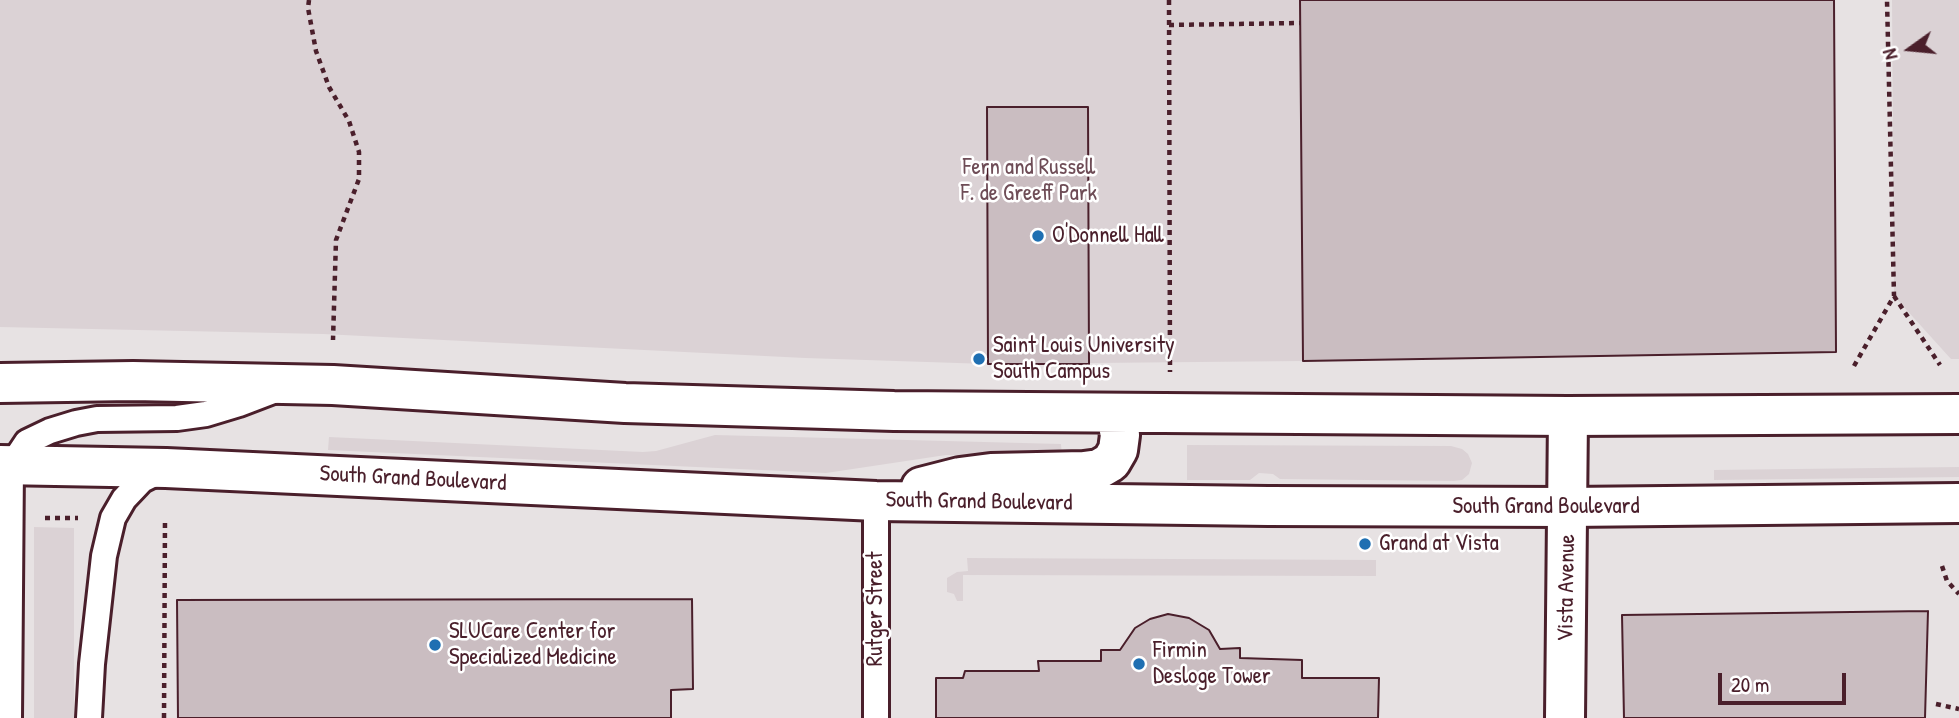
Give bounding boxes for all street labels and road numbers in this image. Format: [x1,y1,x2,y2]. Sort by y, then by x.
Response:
street label: South Grand Boulevard [319,460,507,498]
street label: South Grand Boulevard [885,487,1073,517]
street label: South Grand Boulevard [1453,493,1639,521]
street label: Vista Avenue [1552,534,1582,642]
street label: Rutger Street [862,552,890,666]

